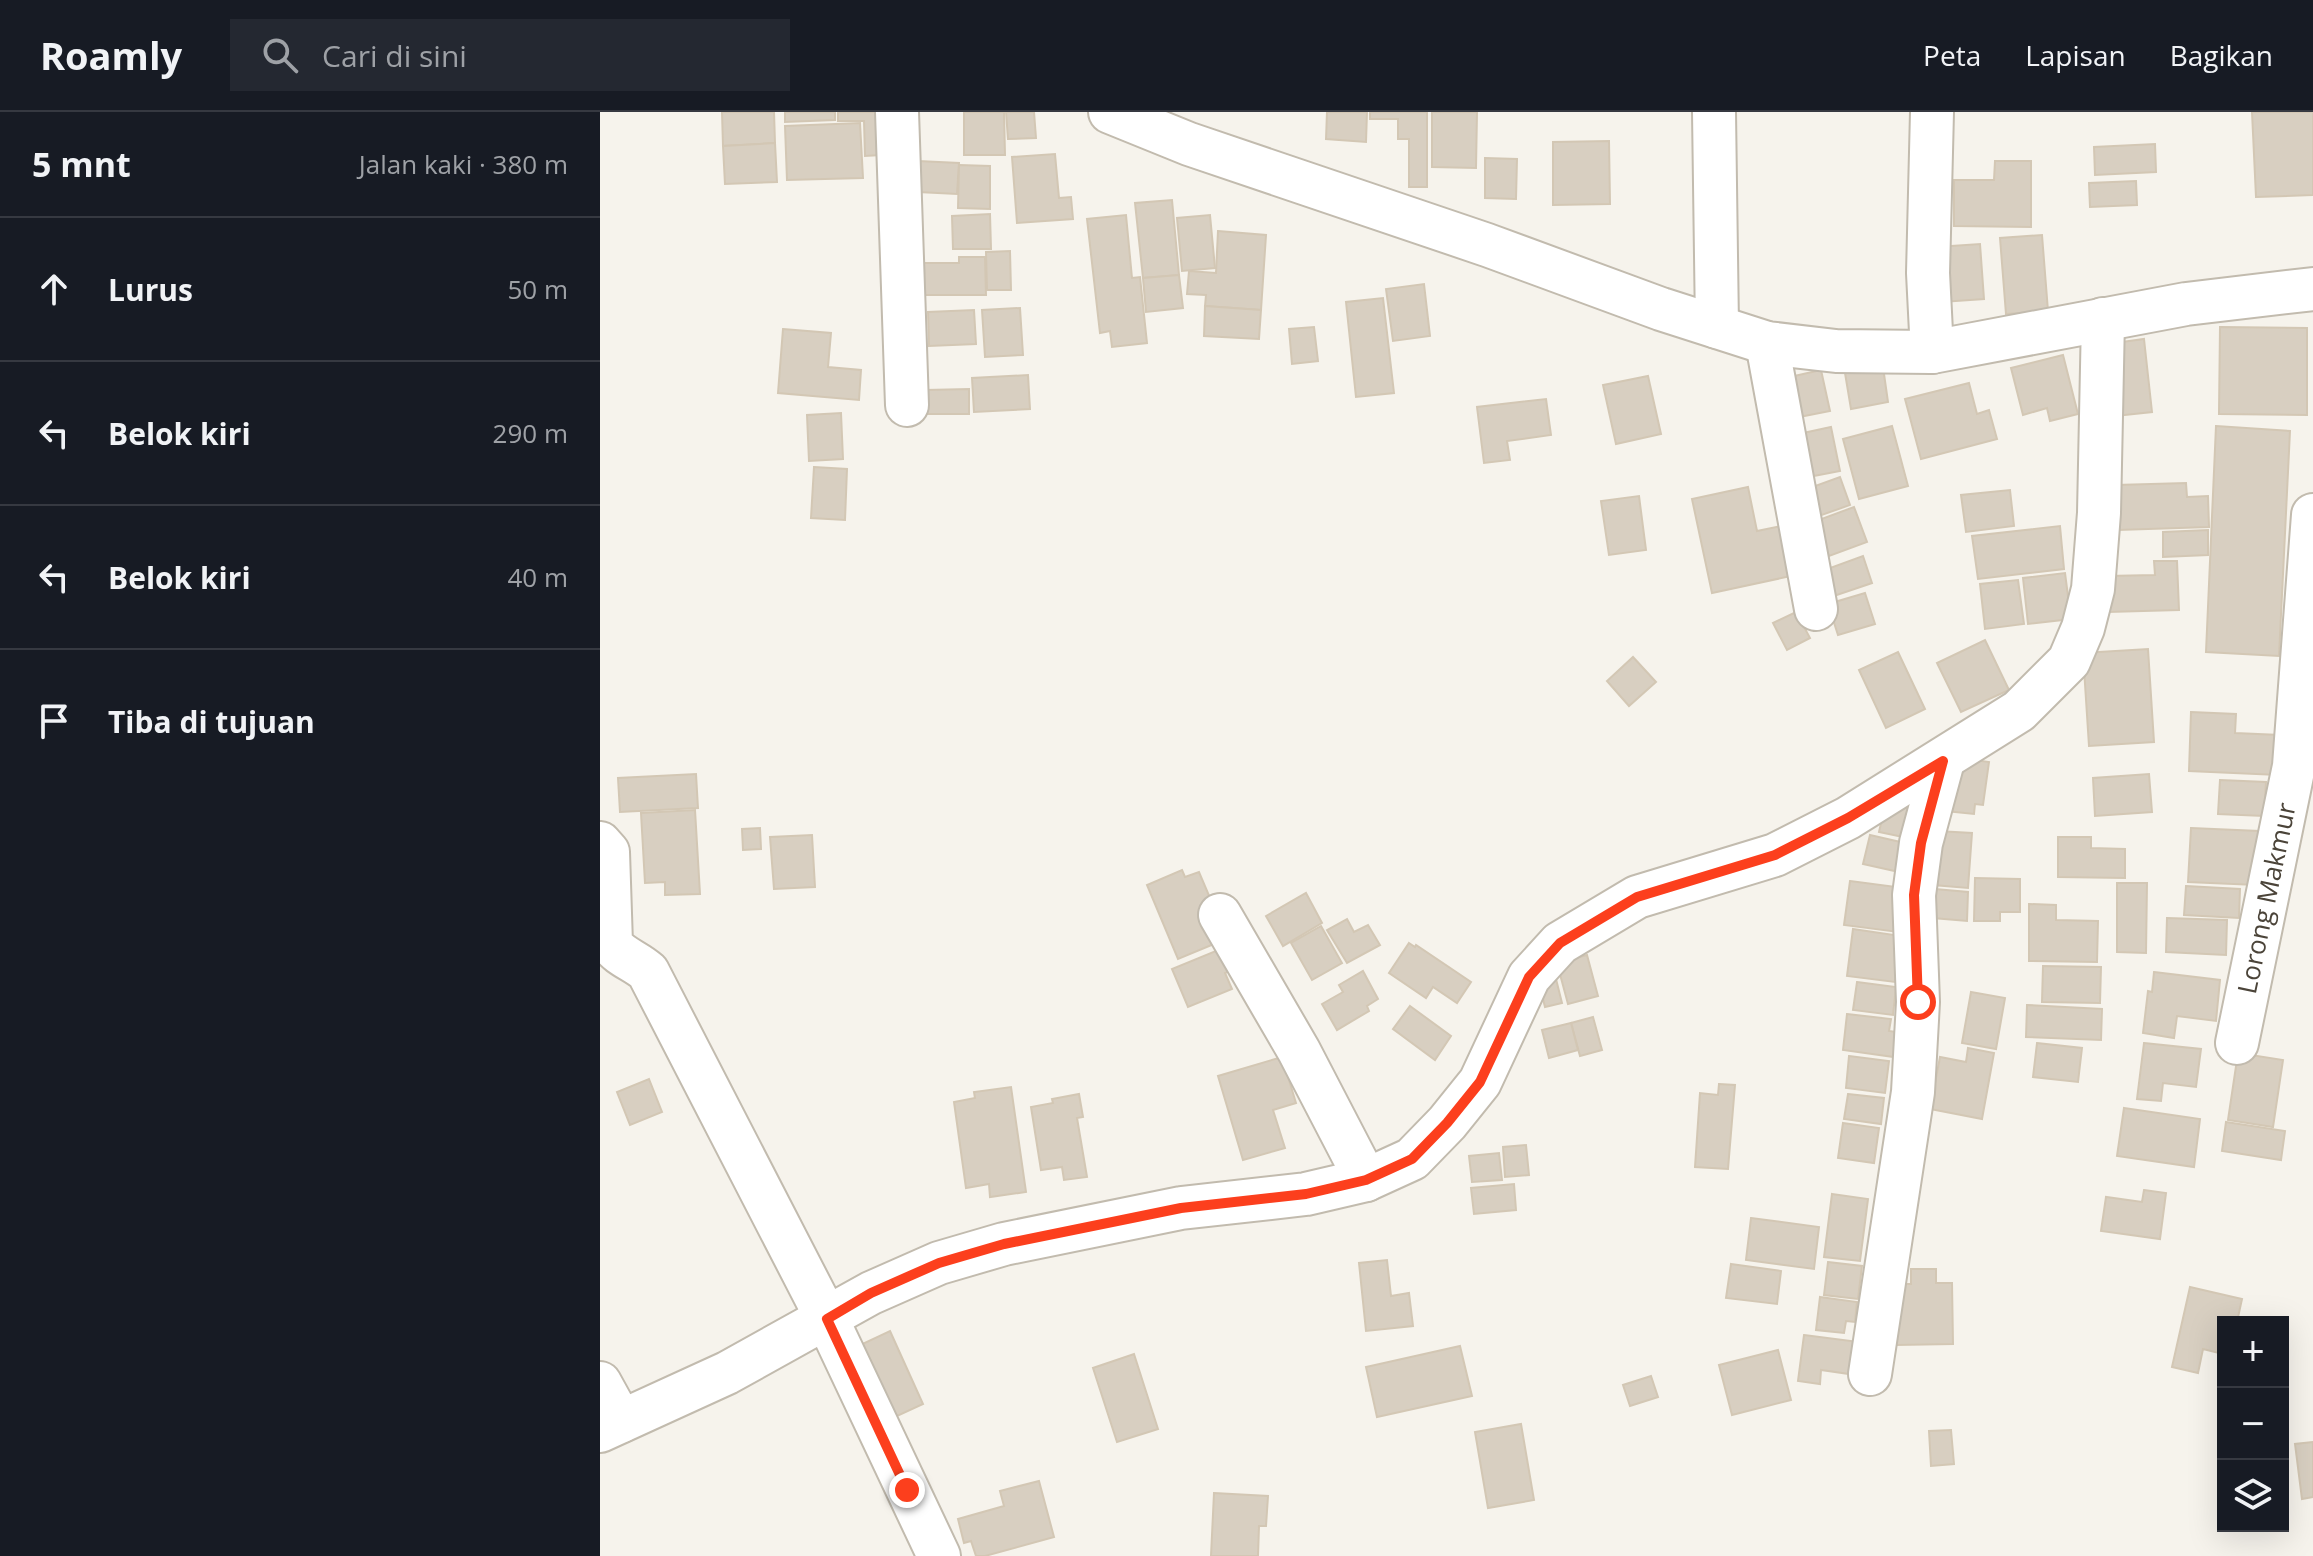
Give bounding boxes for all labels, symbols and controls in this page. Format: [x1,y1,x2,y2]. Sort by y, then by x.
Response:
search box [230,19,790,91]
text: Roamly [40,29,182,81]
icon: search [258,33,302,77]
text: Cari di sini [322,35,467,76]
text: Peta [1923,36,1981,74]
text: Lapisan [2025,36,2126,74]
text: Bagikan [2170,36,2273,74]
text: 5 mnt [32,141,131,187]
text: Jalan kaki · 380 m [359,146,568,182]
icon: ahead [32,267,76,311]
text: Lurus [108,269,193,310]
text: 50 m [507,271,568,307]
icon: left [32,411,76,455]
text: Belok kiri [108,413,251,454]
text: 290 m [493,415,568,451]
icon: left [32,555,76,599]
text: Belok kiri [108,557,251,598]
text: 40 m [507,559,568,595]
icon: arrive [32,699,76,743]
text: Tiba di tujuan [108,701,315,742]
street label: Lorong Makmur [2228,799,2304,997]
route start [1900,984,1936,1020]
map controls [2217,1316,2289,1532]
button: + [2217,1316,2289,1388]
button: − [2217,1388,2289,1460]
button: layers [2217,1460,2289,1532]
route end [889,1472,925,1508]

